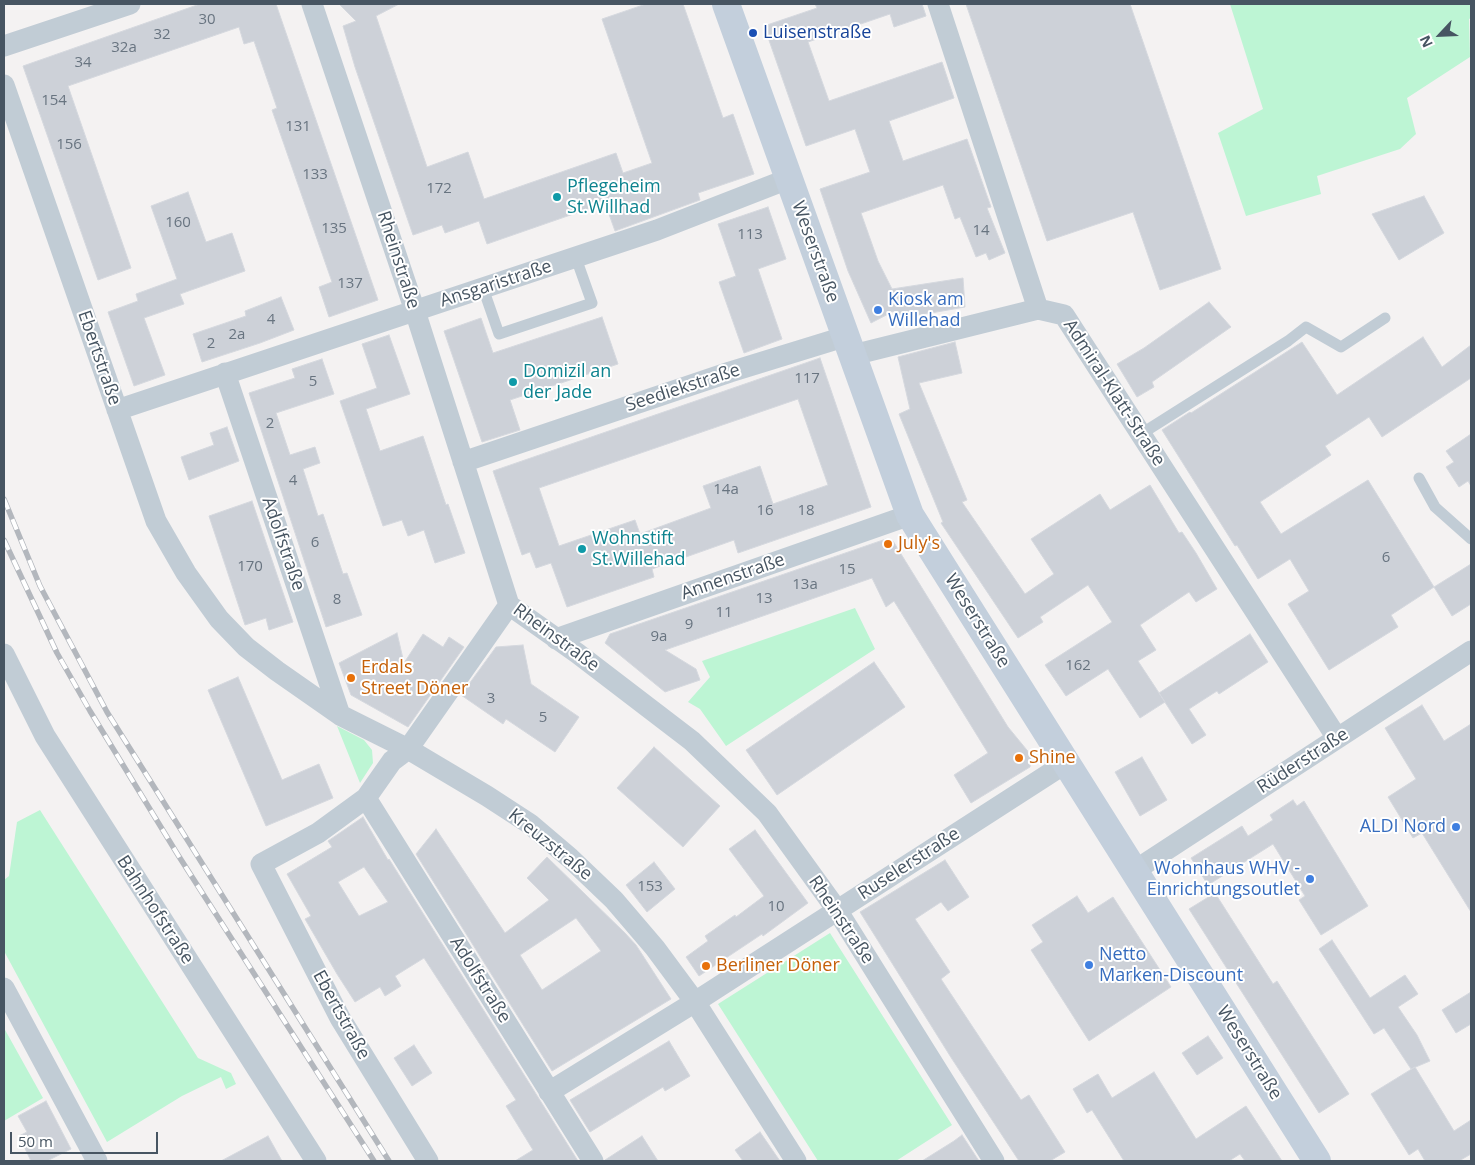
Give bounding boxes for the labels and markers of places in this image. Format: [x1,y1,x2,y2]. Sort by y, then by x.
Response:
place label: Luisenstraße [763,22,871,44]
marker: Luisenstraße [747,27,759,39]
place label: Pflegeheim St.Willhad [567,176,661,218]
marker: Pflegeheim St.Willhad [551,191,563,203]
place label: Kiosk am Willehad [888,289,964,332]
marker: Kiosk am Willehad [872,304,884,316]
place label: Domizil an der Jade [523,361,611,404]
marker: Domizil an der Jade [507,376,519,388]
place label: Wohnstift St.Willehad [592,528,685,570]
place label: July's [898,533,940,555]
marker: July's [882,538,894,550]
marker: Wohnstift St.Willehad [576,543,588,555]
place label: Erdals Street Döner [361,657,468,700]
marker: Erdals Street Döner [345,672,357,684]
place label: Shine [1029,747,1076,769]
marker: Shine [1013,752,1025,764]
place label: ALDI Nord [1360,816,1446,838]
marker: ALDI Nord [1450,821,1462,833]
place label: Wohnhaus WHV - Einrichtungsoutlet [1147,858,1300,901]
marker: Wohnhaus WHV - Einrichtungsoutlet [1304,873,1316,885]
place label: Netto Marken-Discount [1099,944,1243,986]
place label: Berliner Döner [716,955,840,977]
marker: Netto Marken-Discount [1083,959,1095,971]
marker: Berliner Döner [700,960,712,972]

